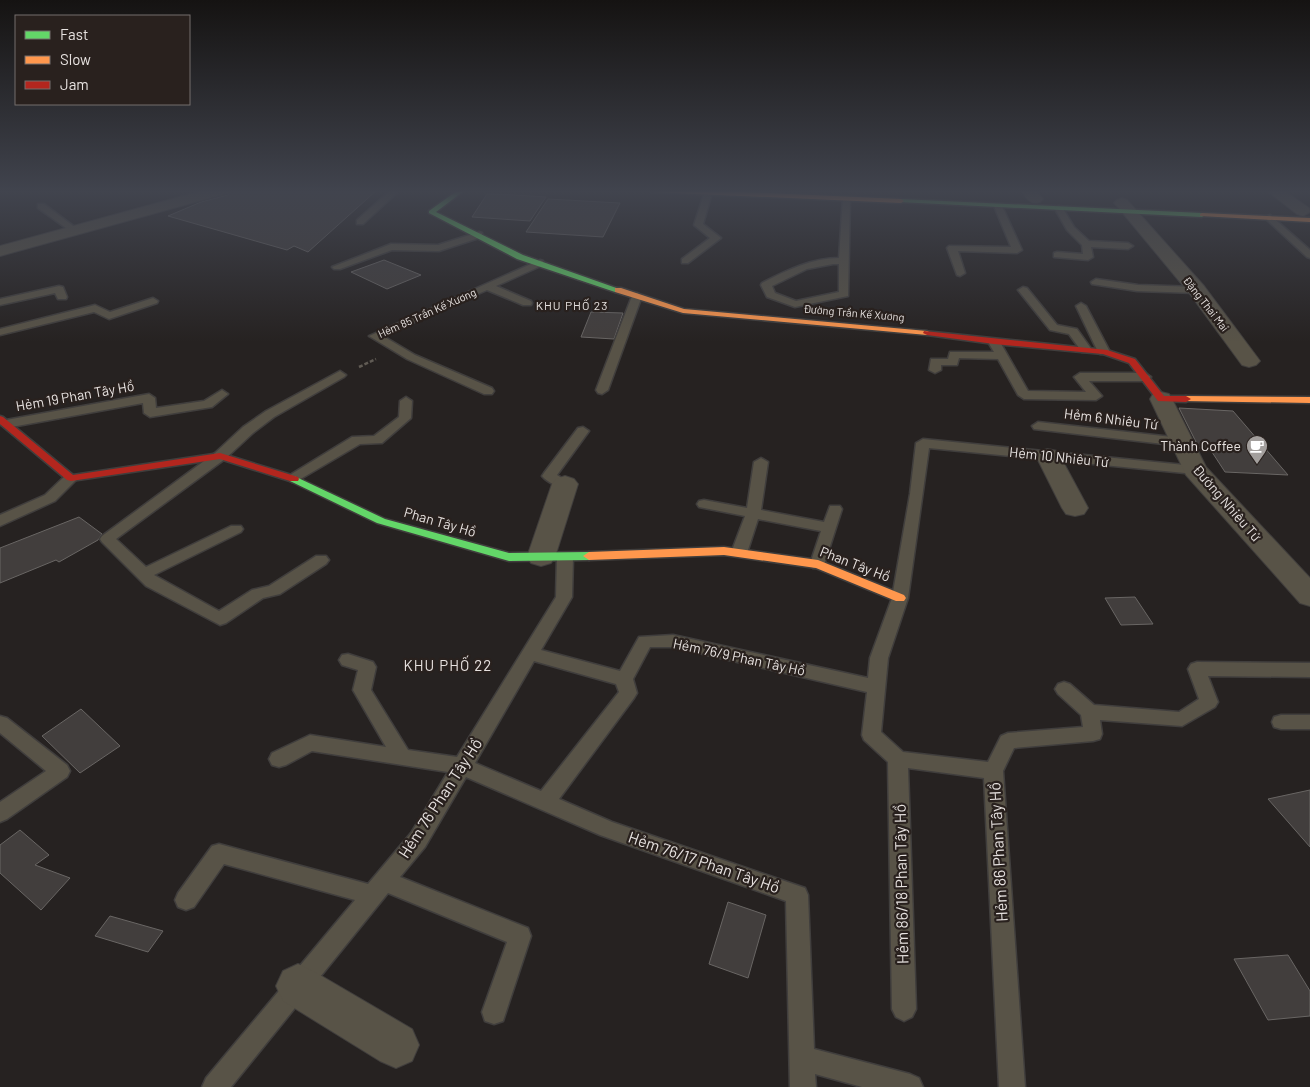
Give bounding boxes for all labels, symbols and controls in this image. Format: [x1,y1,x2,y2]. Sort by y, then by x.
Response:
legend [15,15,190,105]
text: Fast [60,25,88,43]
text: Slow [60,50,91,68]
text: Jam [60,75,89,93]
street label: Đặng Thai Mai [1181,274,1232,334]
street label: Hẻm 85 Trần Kế Xương [376,285,478,340]
district label: KHU PHỐ 23 [536,298,608,312]
street label: Đường Trần Kế Xương [803,302,905,323]
street label: Hẻm 19 Phan Tây Hồ [14,377,135,414]
street label: Hẻm 6 Nhiêu Tứ [1063,404,1159,433]
cafe icon: Thành Coffee [1245,434,1269,465]
place label: Thành Coffee [1160,437,1241,454]
street label: Hẻm 10 Nhiêu Tứ [1008,443,1110,470]
street label: Đường Nhiêu Tứ [1190,461,1265,545]
street label: Phan Tây Hồ [402,503,478,540]
street label: Phan Tây Hồ [818,542,893,585]
street label: Hẻm 76/9 Phan Tây Hồ [672,634,807,679]
district label: KHU PHỐ 22 [404,655,492,674]
street label: Hẻm 76 Phan Tây Hồ [394,734,485,861]
street label: Hẻm 86 Phan Tây Hồ [984,782,1011,922]
street label: Hẻm 86/18 Phan Tây Hồ [890,804,911,964]
street label: Hẻm 76/17 Phan Tây Hồ [626,827,782,896]

